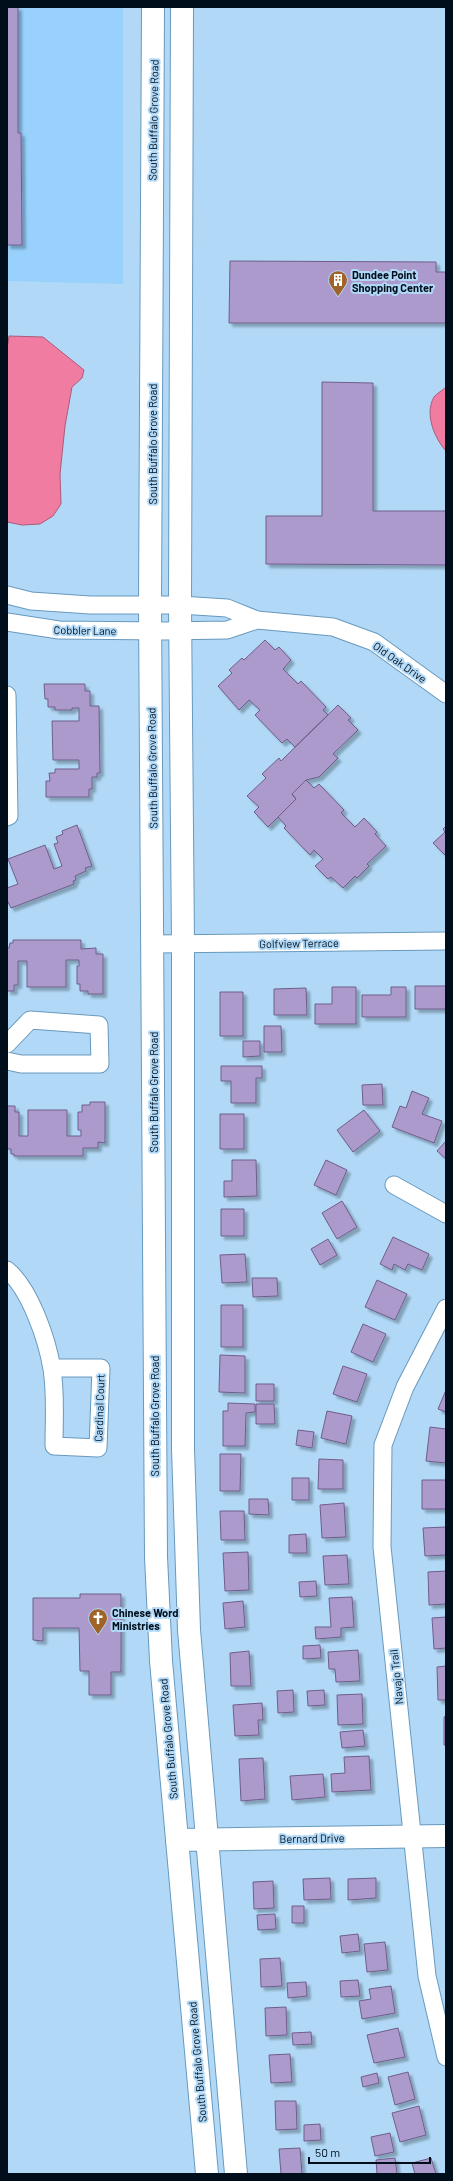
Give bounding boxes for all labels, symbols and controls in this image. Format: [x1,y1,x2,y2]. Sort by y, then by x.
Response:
street label: South Buffalo Grove Road [145,59,161,181]
place label: Dundee Point Shopping Center [352,268,434,294]
building icon: Dundee Point Shopping Center [327,269,349,297]
street label: South Buffalo Grove Road [146,384,159,504]
street label: Cobbler Lane [53,623,117,637]
street label: Old Oak Drive [371,639,429,685]
street label: South Buffalo Grove Road [144,707,160,829]
street label: Golfview Terrace [259,936,339,950]
street label: South Buffalo Grove Road [147,1032,160,1152]
street label: South Buffalo Grove Road [148,1356,161,1476]
street label: Cardinal Court [91,1374,107,1442]
place label: Chinese Word Ministries [112,1606,179,1632]
church icon: Chinese Word Ministries [87,1607,109,1635]
street label: Navajo Trail [387,1649,405,1705]
street label: South Buffalo Grove Road [156,1678,180,1800]
street label: Bernard Drive [279,1831,345,1845]
street label: South Buffalo Grove Road [185,2001,209,2123]
scale bar [309,2139,430,2165]
text: 50 m [315,2145,340,2159]

